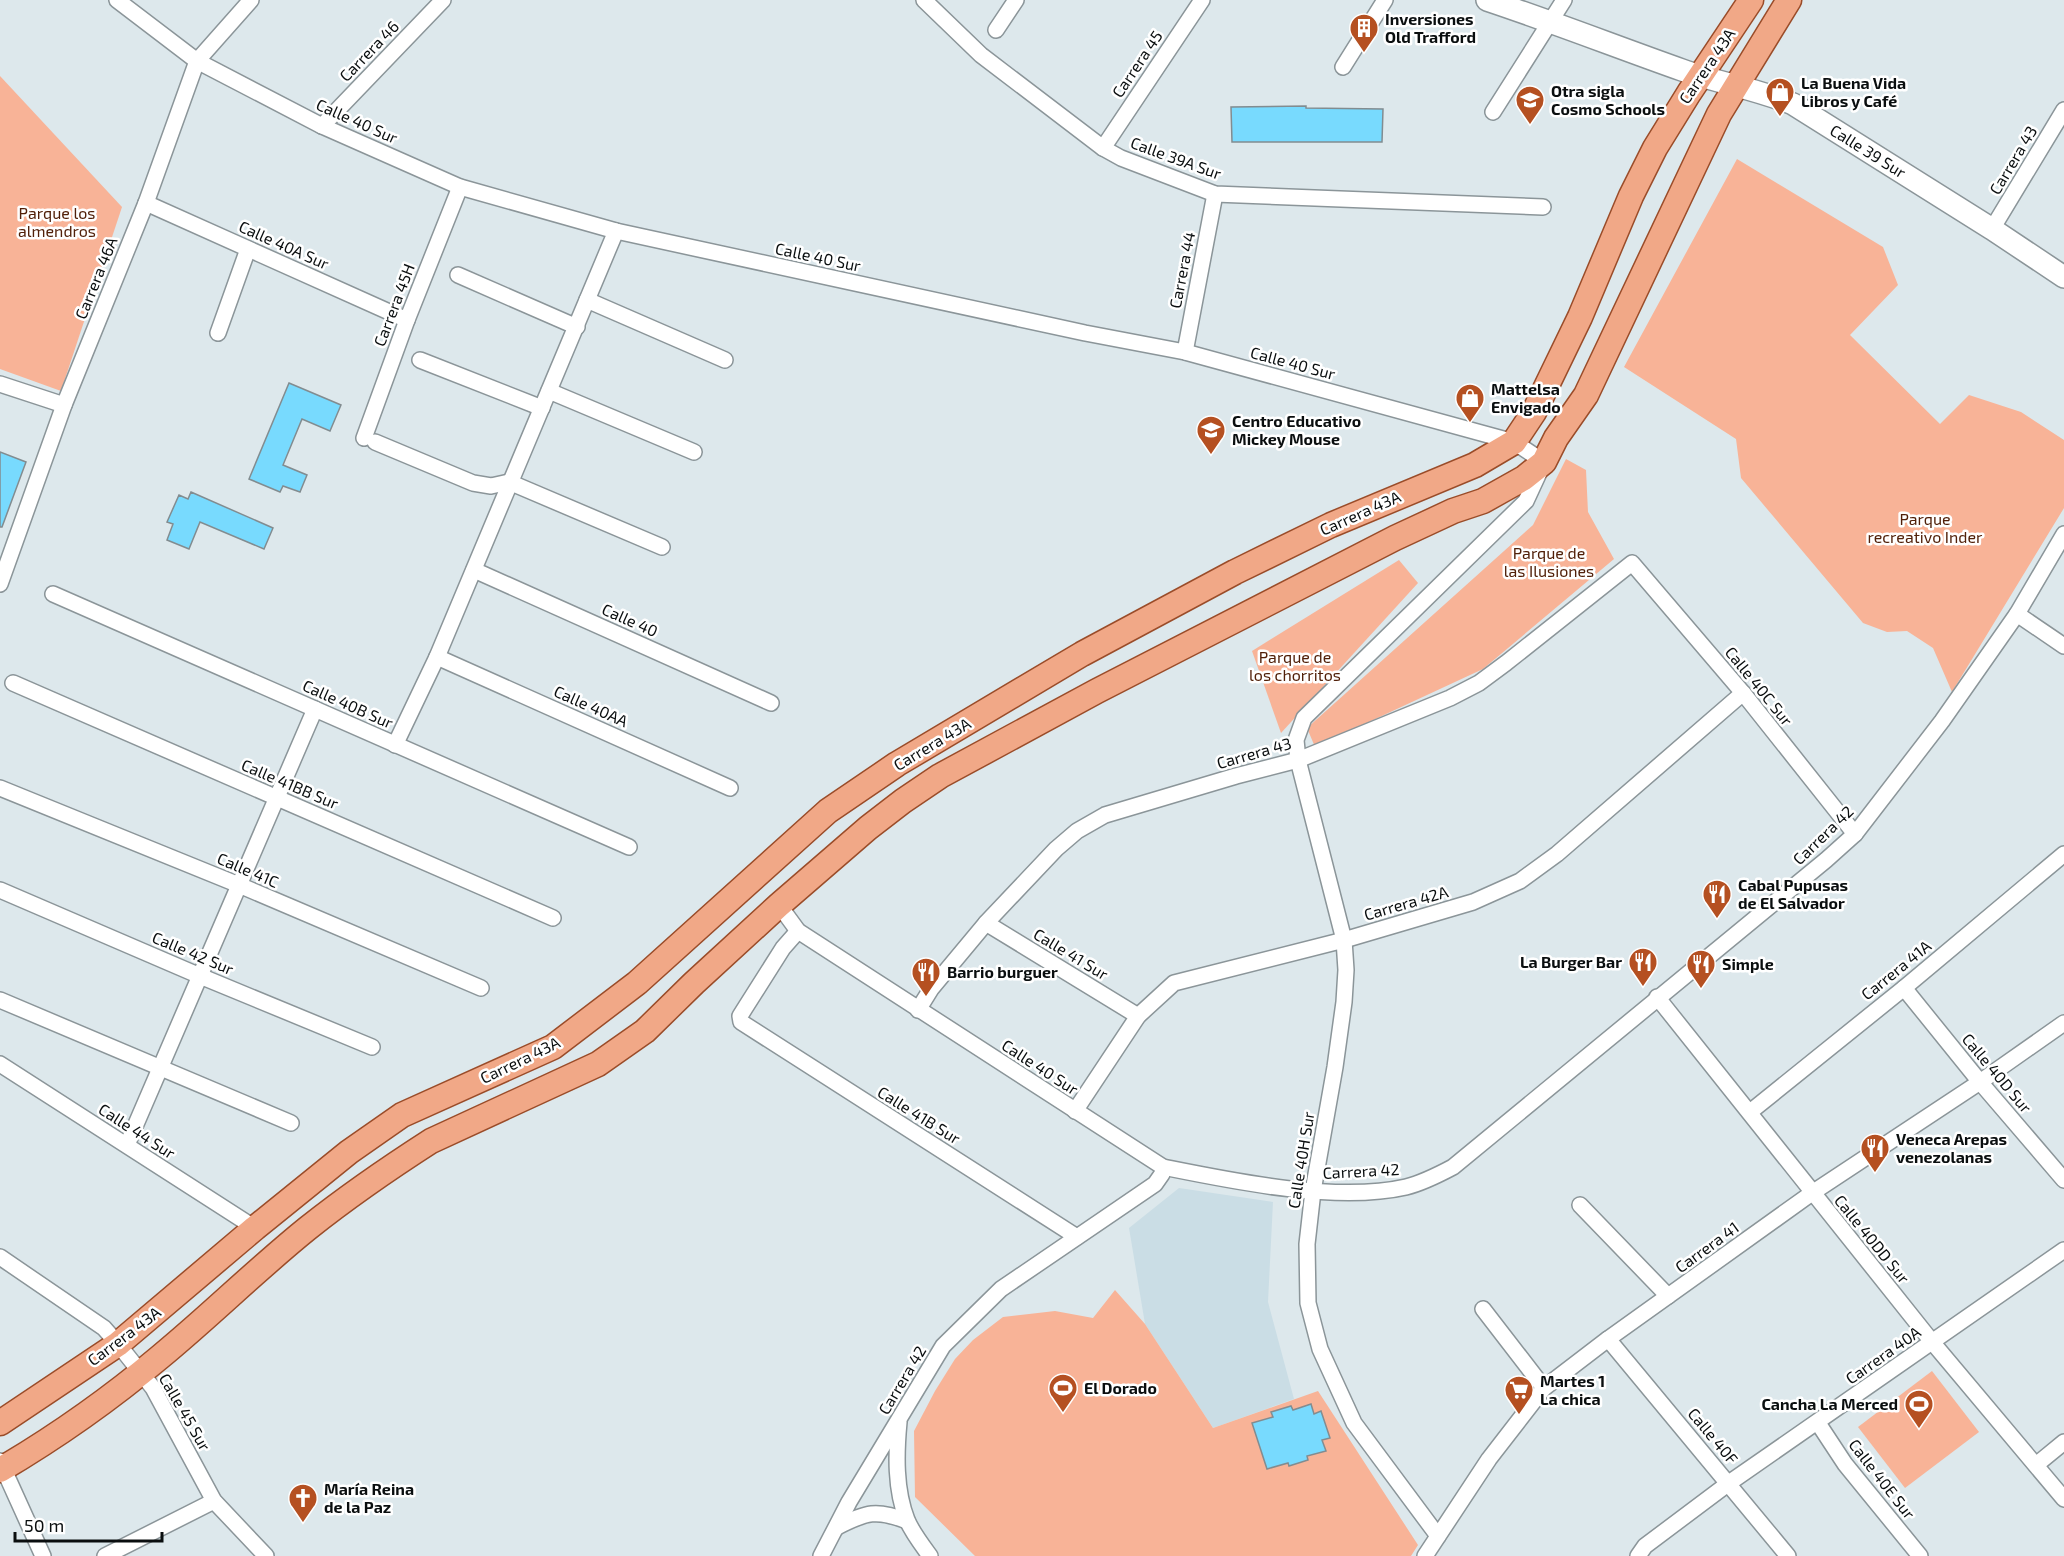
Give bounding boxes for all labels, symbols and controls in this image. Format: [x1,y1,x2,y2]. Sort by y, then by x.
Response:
place label: Inversiones Old Trafford [1385,9,1476,46]
building icon: Inversiones Old Trafford [1348,12,1380,54]
street label: Carrera 46 [335,16,402,85]
street label: Carrera 43A [1675,24,1739,107]
street label: Carrera 45 [1107,27,1166,101]
place label: La Buena Vida Libros y Café [1801,73,1906,111]
shop icon: La Buena Vida Libros y Café [1764,76,1796,118]
place label: Otra sigla Cosmo Schools [1551,81,1665,118]
school or university icon: Otra sigla Cosmo Schools [1514,84,1546,126]
street label: Calle 40 Sur [314,94,401,147]
street label: Calle 39 Sur [1827,120,1910,182]
street label: Carrera 43 [1985,122,2040,197]
street label: Calle 39A Sur [1128,132,1225,183]
park label: Parque los almendros [18,203,96,240]
street label: Calle 40A Sur [236,216,333,273]
street label: Carrera 44 [1165,230,1198,310]
street label: Carrera 46A [70,234,121,322]
street label: Calle 40 Sur [774,238,863,275]
street label: Carrera 45H [369,261,418,349]
street label: Calle 40 Sur [1249,342,1338,383]
place label: Mattelsa Envigado [1491,379,1561,416]
shop icon: Mattelsa Envigado [1454,382,1486,424]
place label: Centro Educativo Mickey Mouse [1232,411,1361,449]
school or university icon: Centro Educativo Mickey Mouse [1195,414,1227,456]
street label: Carrera 43A [1316,486,1403,539]
park label: Parque recreativo Inder [1868,509,1983,546]
park label: Parque de las Ilusiones [1504,543,1594,580]
street label: Calle 40 [599,599,661,640]
street label: Calle 40C Sur [1722,642,1797,730]
park label: Parque de los chorritos [1249,647,1341,684]
street label: Calle 40B Sur [300,675,397,732]
street label: Calle 40AA [551,681,631,730]
street label: Carrera 43A [890,713,974,774]
street label: Carrera 43 [1214,733,1293,772]
street label: Calle 41BB Sur [239,755,342,813]
street label: Carrera 42 [1788,801,1857,868]
street label: Calle 41C [215,848,282,891]
place label: Cabal Pupusas de El Salvador [1738,875,1848,912]
restaurant icon: Cabal Pupusas de El Salvador [1701,878,1733,920]
street label: Carrera 42A [1362,881,1450,924]
street label: Calle 41 Sur [1030,924,1113,984]
street label: Calle 42 Sur [150,927,237,978]
street label: Carrera 41A [1857,936,1934,1003]
restaurant icon: La Burger Bar [1627,946,1659,988]
restaurant icon: Simple [1685,948,1717,990]
place label: La Burger Bar [1520,952,1622,971]
place label: Simple [1722,954,1774,973]
restaurant icon: Barrio burguer [910,956,942,998]
place label: Barrio burguer [947,962,1058,981]
street label: Calle 40D Sur [1959,1029,2036,1117]
street label: Carrera 43A [477,1032,563,1087]
street label: Calle 40 Sur [999,1035,1082,1099]
street label: Calle 41B Sur [874,1082,965,1148]
street label: Calle 44 Sur [95,1099,180,1163]
street label: Calle 40H Sur [1283,1110,1318,1210]
place label: Veneca Arepas venezolanas [1896,1129,2007,1166]
restaurant icon: Veneca Arepas venezolanas [1859,1132,1891,1174]
street label: Carrera 42 [1322,1159,1400,1182]
street label: Calle 40DD Sur [1831,1191,1914,1287]
street label: Carrera 41 [1671,1217,1742,1276]
street label: Carrera 43A [83,1302,164,1369]
street label: Carrera 40A [1841,1322,1924,1387]
street label: Carrera 42 [874,1342,929,1418]
street label: Calle 45 Sur [156,1370,215,1454]
place label: Martes 1 La chica [1540,1371,1605,1408]
sports icon: El Dorado [1047,1372,1079,1414]
supermarket icon: Martes 1 La chica [1503,1374,1535,1416]
place label: El Dorado [1084,1378,1157,1397]
sports icon: Cancha La Merced [1903,1388,1935,1430]
place label: Cancha La Merced [1761,1394,1898,1413]
street label: Calle 40F [1684,1404,1743,1468]
street label: Calle 40E Sur [1845,1435,1920,1523]
place label: María Reina de la Paz [324,1479,414,1516]
church icon: María Reina de la Paz [287,1482,319,1524]
scale bar [15,1505,162,1543]
text: 50 m [24,1514,64,1536]

